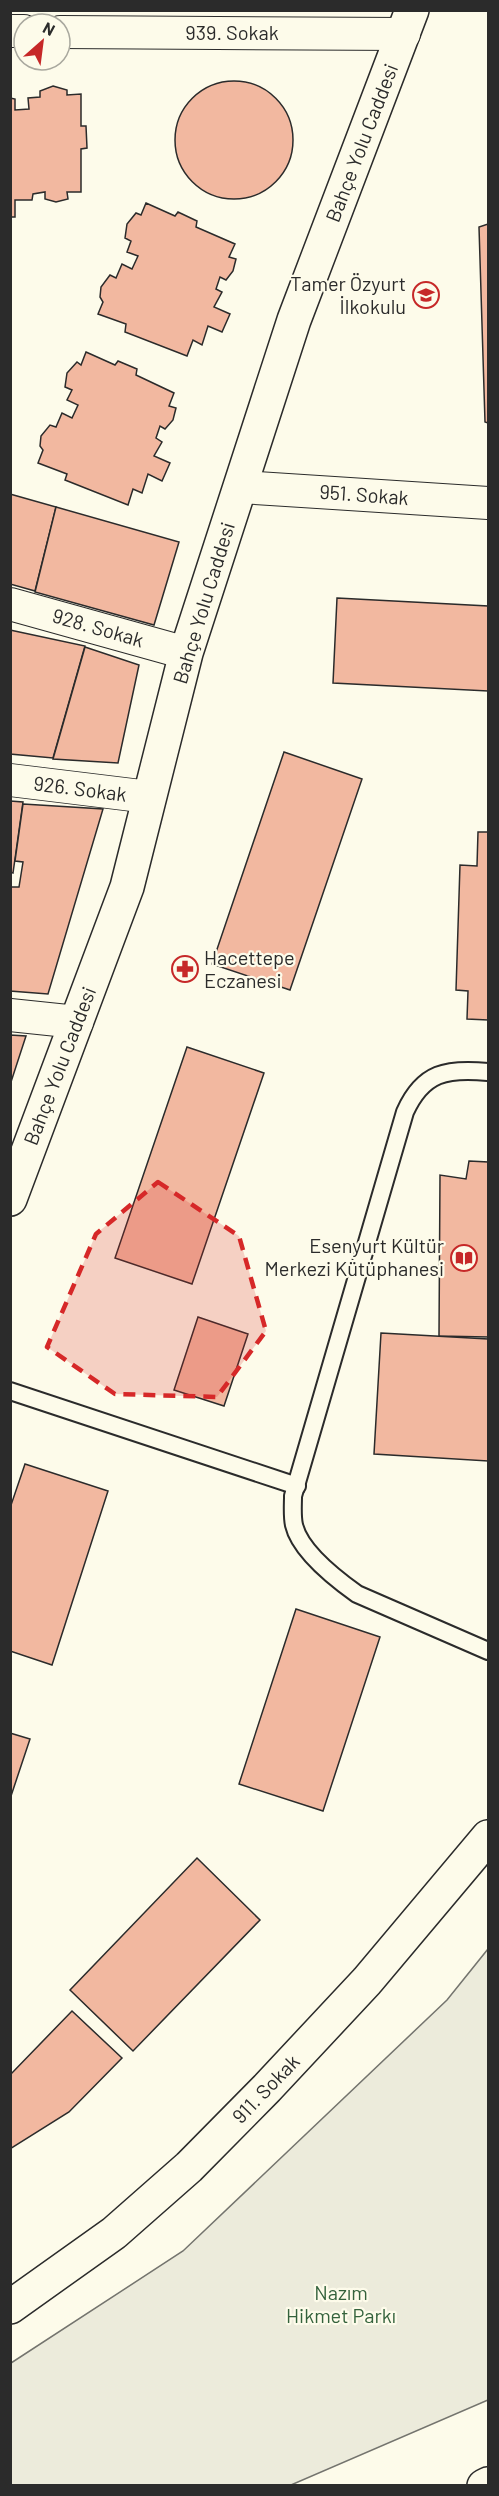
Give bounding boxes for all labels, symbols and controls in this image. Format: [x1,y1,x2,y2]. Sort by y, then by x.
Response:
north arrow [12,12,72,72]
text: N [40,17,58,39]
street label: 939. Sokak [185,20,279,44]
street label: Bahçe Yolu Caddesi [320,60,402,225]
place label: Tamer Özyurt İlkokulu [290,271,406,318]
school or university icon: Tamer Özyurt İlkokulu [411,280,441,310]
street label: 951. Sokak [319,479,409,509]
street label: Bahçe Yolu Caddesi [167,519,239,686]
street label: 928. Sokak [50,603,147,651]
street label: 926. Sokak [32,770,128,806]
place label: Hacettepe Eczanesi [204,945,295,992]
pharmacy icon: Hacettepe Eczanesi [170,954,200,984]
street label: Bahçe Yolu Caddesi [18,983,100,1148]
place label: Esenyurt Kültür Merkezi Kütüphanesi [265,1233,444,1280]
library icon: Esenyurt Kültür Merkezi Kütüphanesi [449,1243,479,1273]
street label: 911. Sokak [227,2049,304,2128]
park label: Nazım Hikmet Parkı [286,2280,396,2327]

